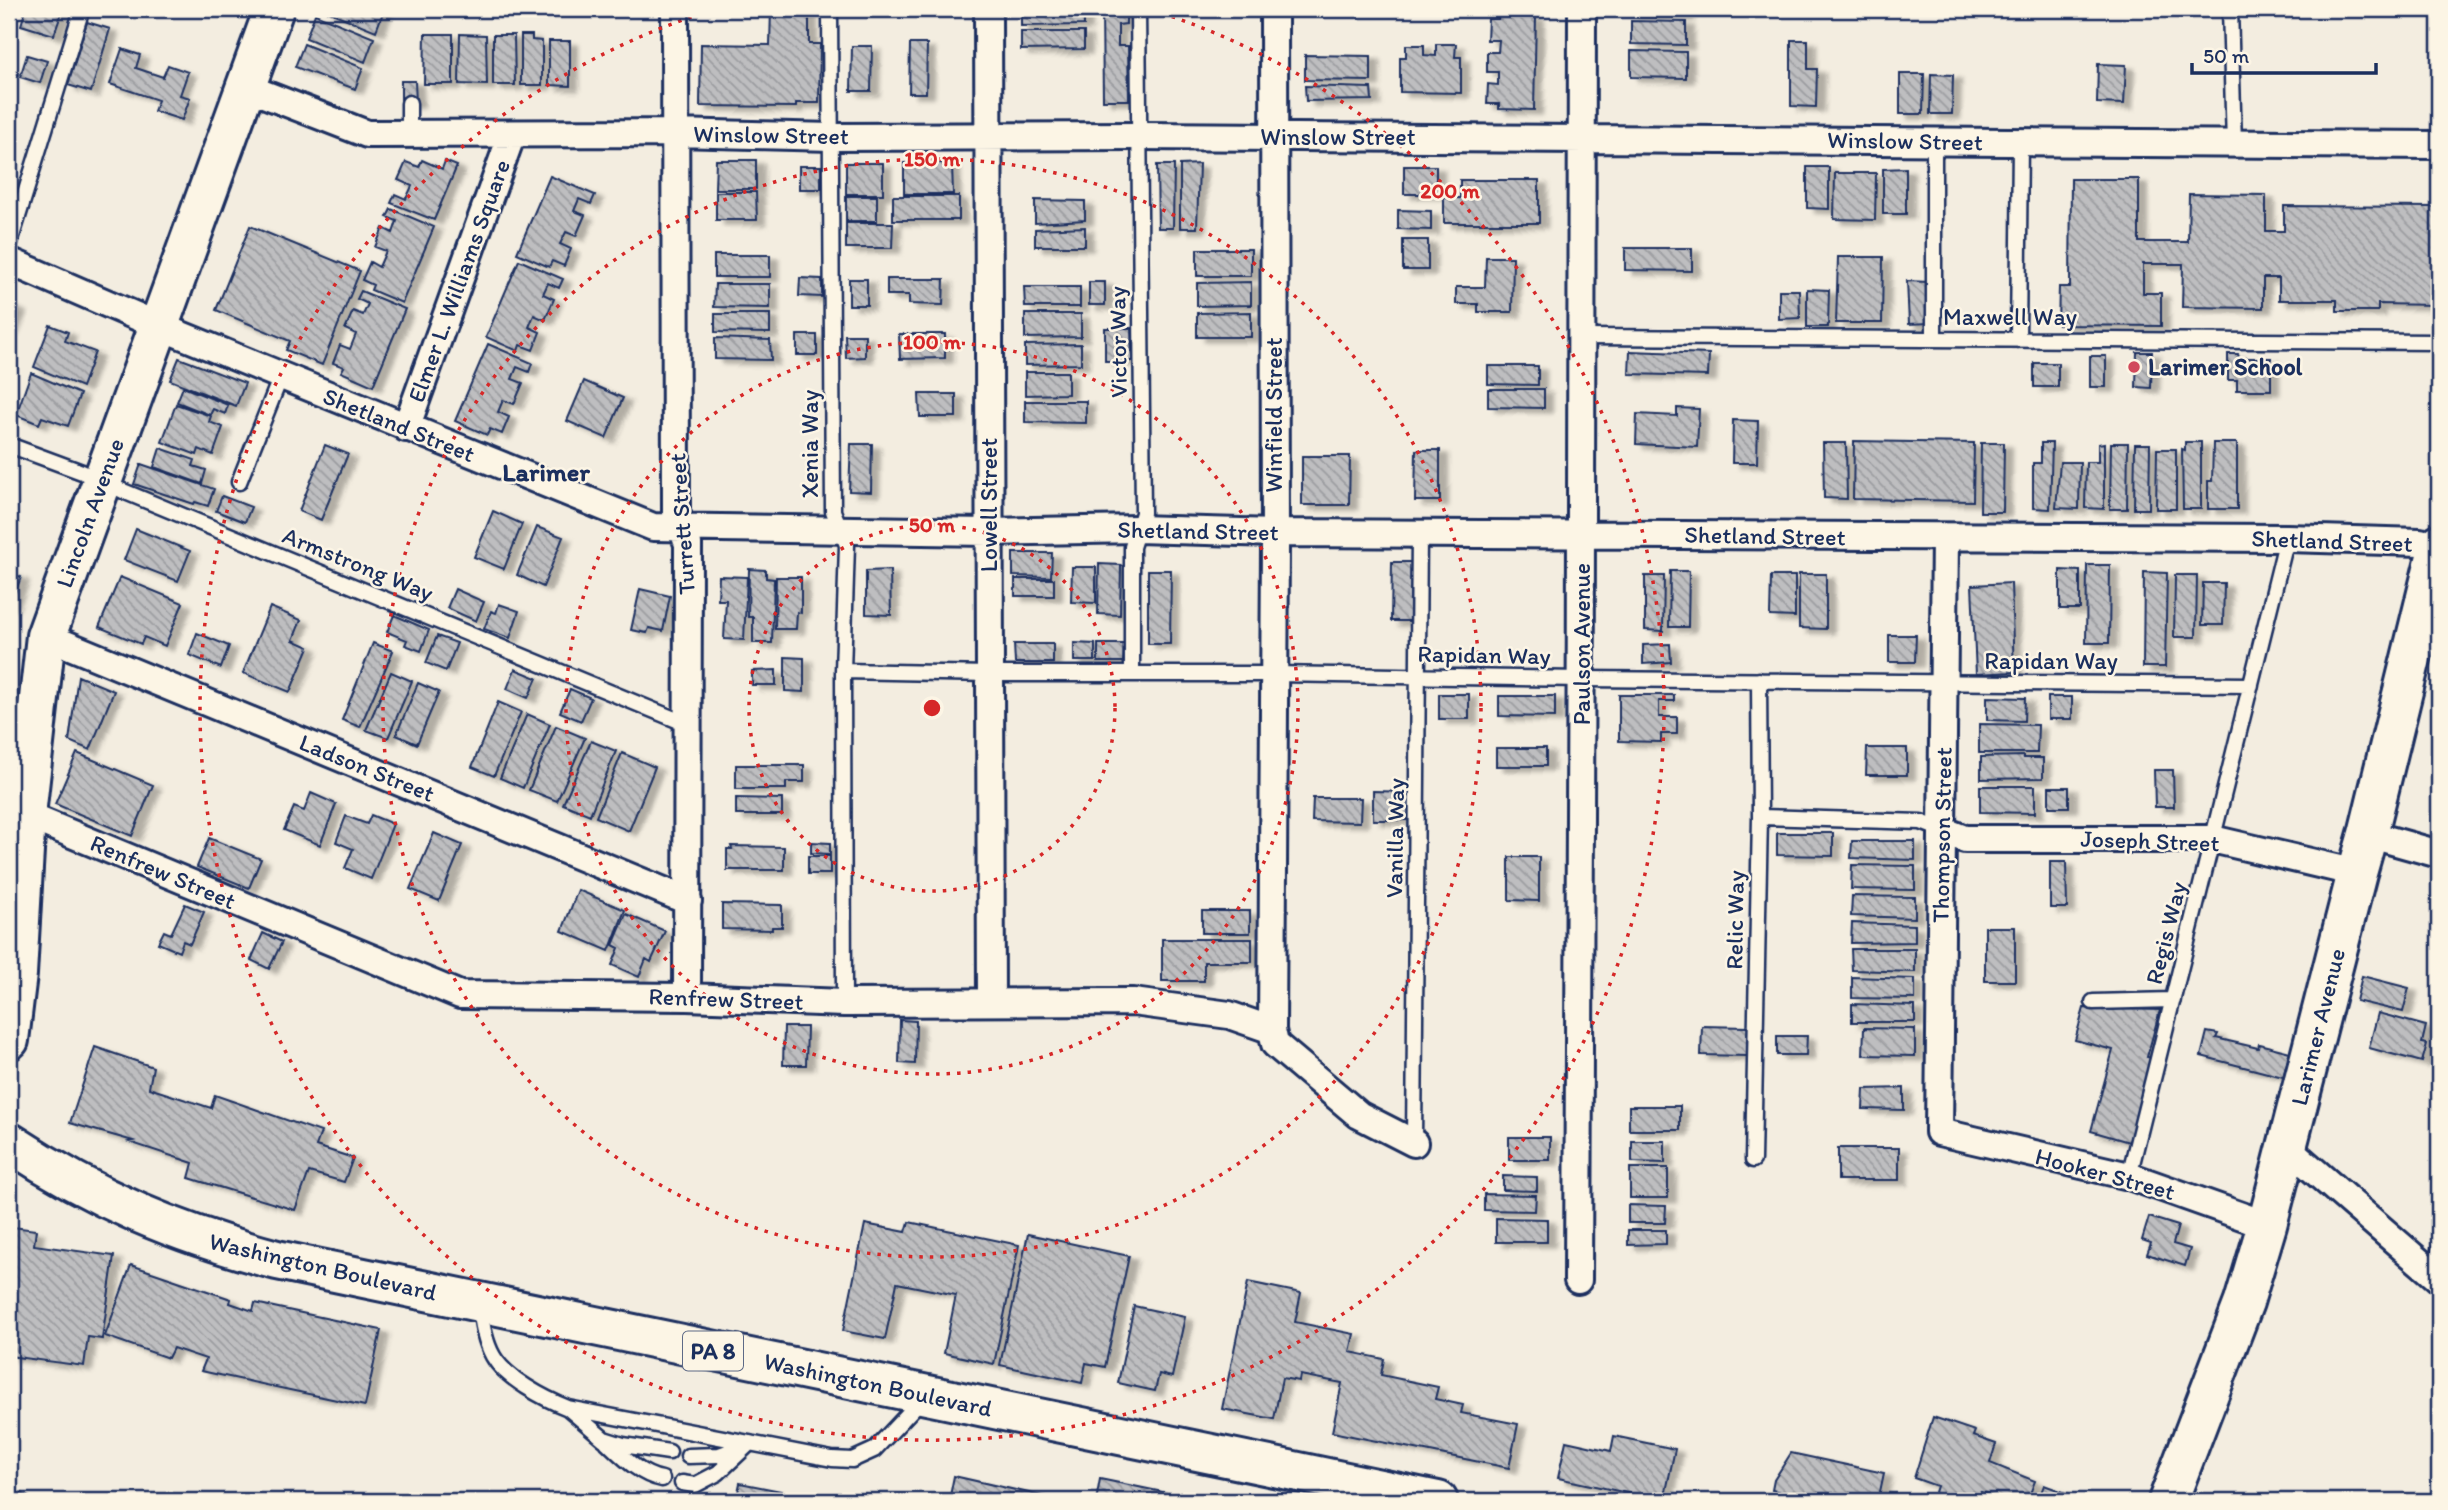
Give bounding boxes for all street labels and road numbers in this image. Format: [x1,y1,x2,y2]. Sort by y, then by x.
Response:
street label: Winslow Street [693,119,849,150]
street label: Winslow Street [1260,122,1416,151]
street label: Winslow Street [1827,125,1983,156]
street label: Elmer L. Williams Square [401,155,516,406]
street label: Victor Way [1102,286,1133,398]
street label: Maxwell Way [1943,302,2077,331]
street label: Winfield Street [1259,337,1288,493]
street label: Shetland Street [319,381,479,468]
street label: Xenia Way [795,390,824,498]
street label: Lincoln Avenue [49,434,130,592]
street label: Lowell Street [974,438,1003,572]
street label: Turrett Street [662,452,701,596]
street label: Shetland Street [1117,515,1279,546]
street label: Armstrong Way [278,520,438,607]
street label: Shetland Street [1684,520,1846,551]
street label: Shetland Street [2251,523,2413,558]
street label: Paulson Avenue [1567,563,1596,725]
street label: Rapidan Way [1417,639,1551,670]
street label: Rapidan Way [1984,646,2118,675]
street label: Ladson Street [295,727,439,808]
street label: Thompson Street [1925,747,1958,923]
street label: Vanilla Way [1379,778,1410,898]
street label: Joseph Street [2080,824,2220,857]
street label: Renfrew Street [86,828,240,915]
street label: Relic Way [1719,869,1750,970]
street label: Regis Way [2139,878,2192,987]
street label: Larimer Avenue [2284,945,2351,1109]
street label: Renfrew Street [648,981,804,1016]
street label: Hooker Street [2032,1141,2178,1206]
street label: Washington Boulevard [206,1226,440,1307]
road number: PA 8 [683,1332,743,1370]
street label: Washington Boulevard [761,1346,995,1423]

